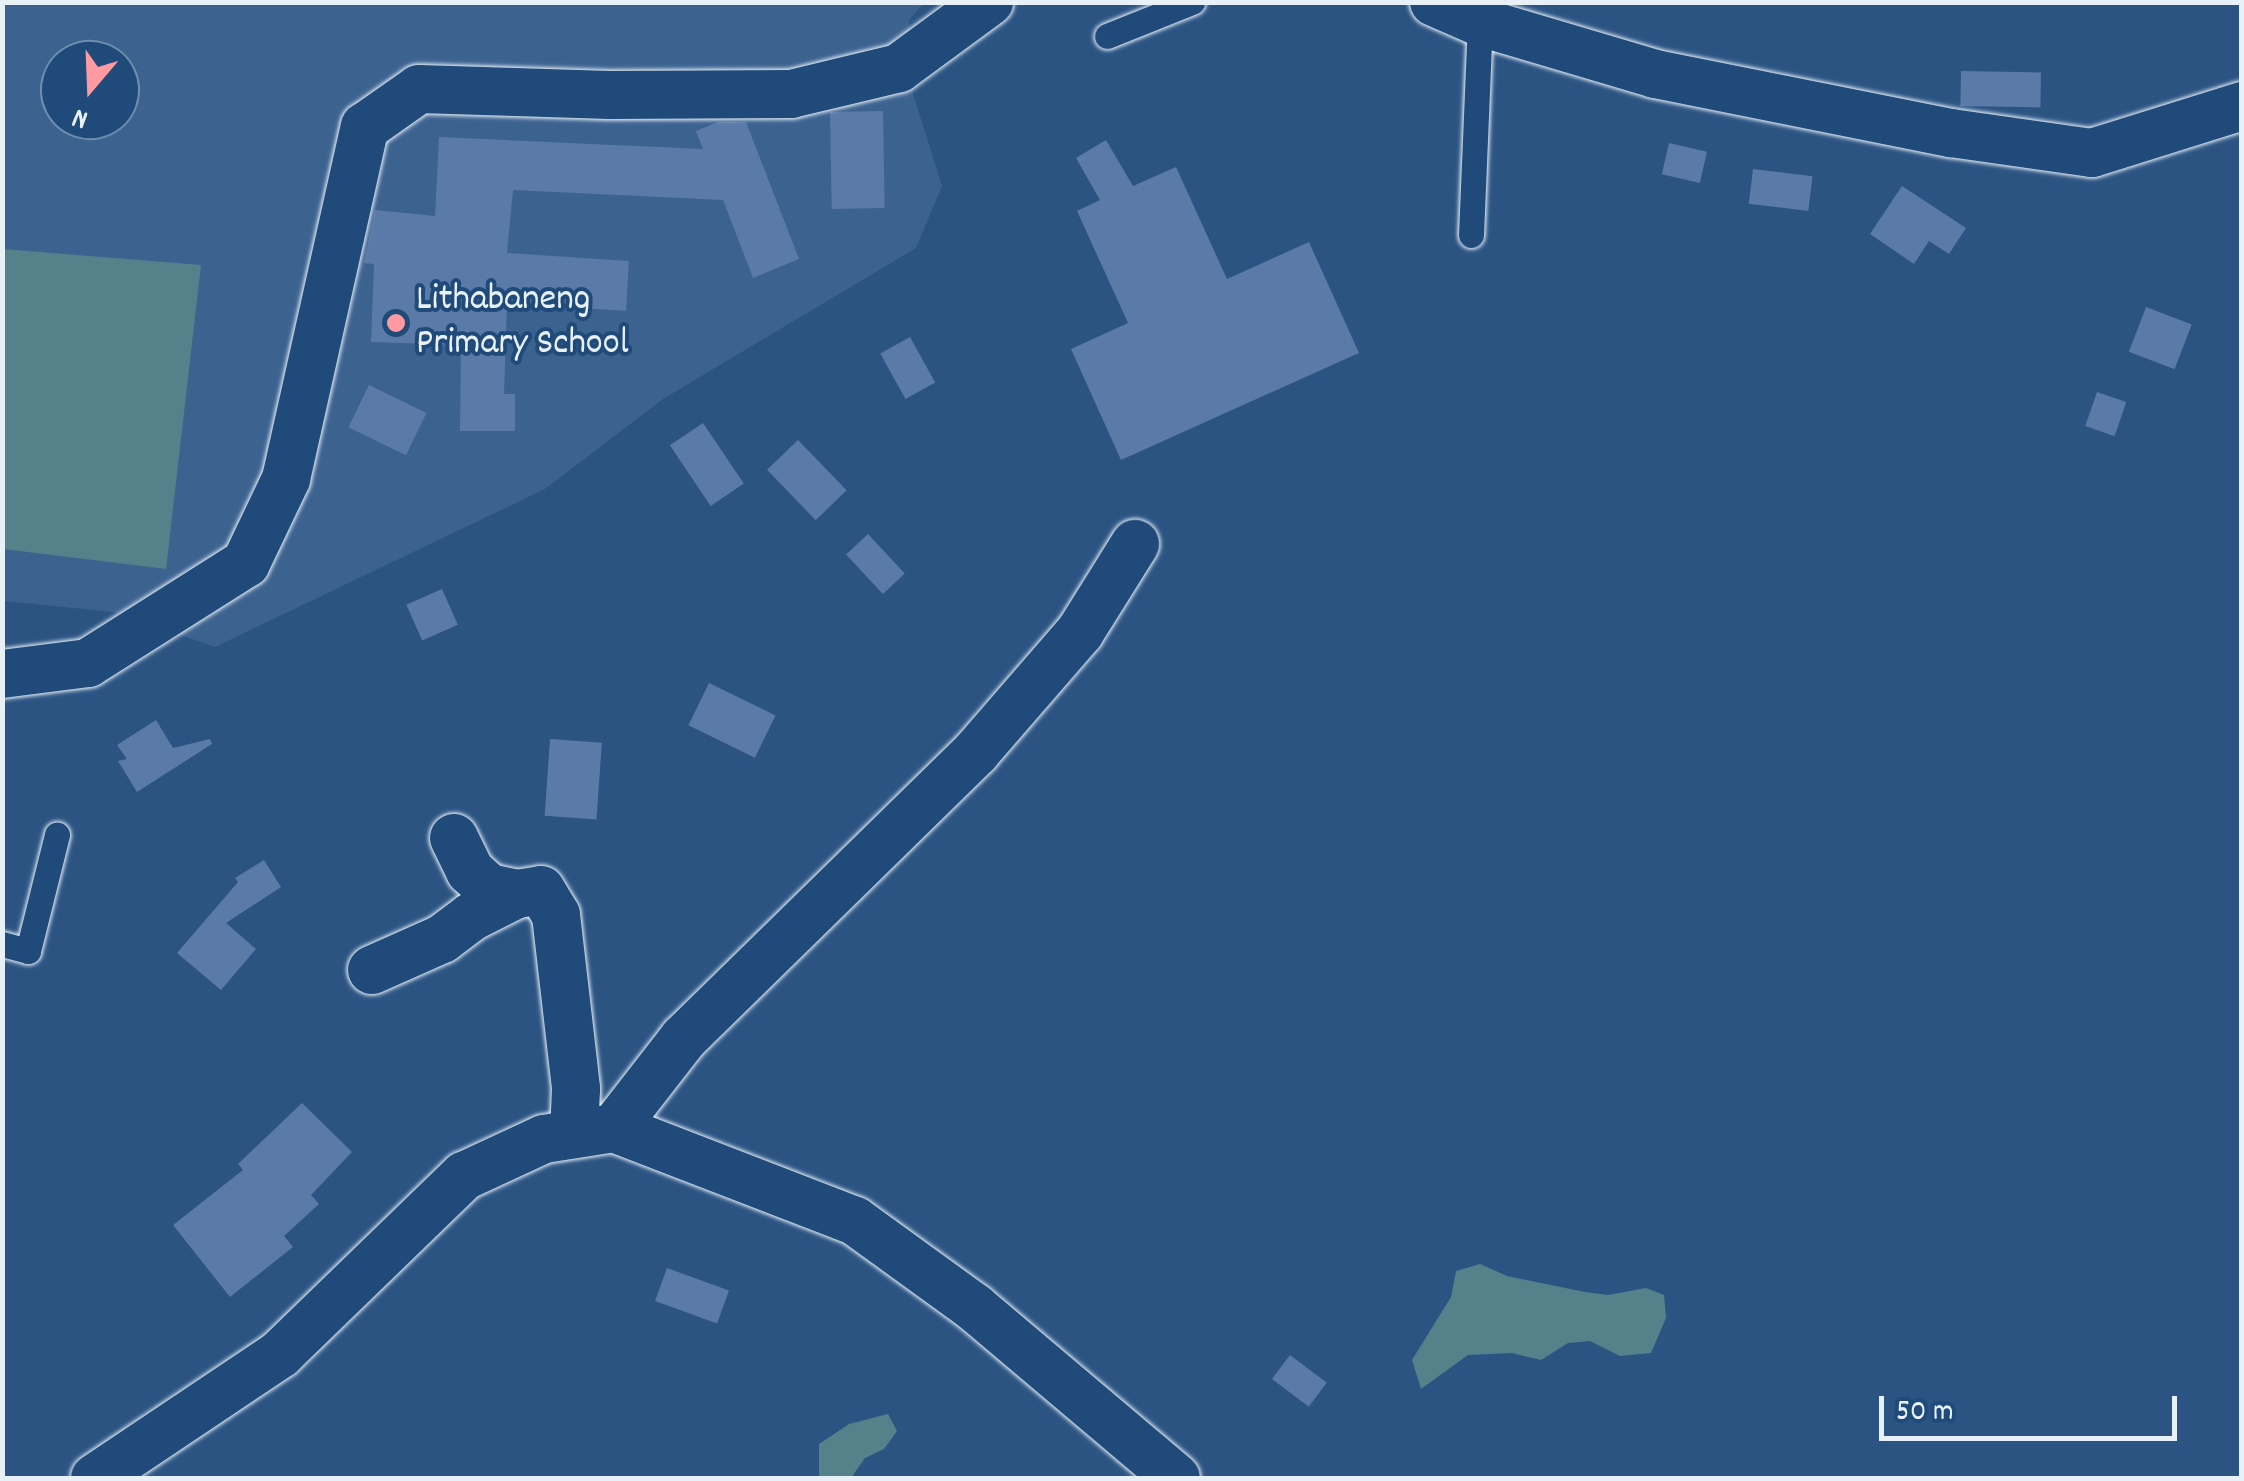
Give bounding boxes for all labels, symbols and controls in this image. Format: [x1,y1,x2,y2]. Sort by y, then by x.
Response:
north arrow [40,40,140,140]
text: N [68,95,94,138]
place label: Lithabaneng Primary School [416,278,629,368]
marker: Lithabaneng Primary School [385,312,407,334]
scale bar [1884,1376,2182,1438]
text: 50 m [1896,1392,1954,1435]

